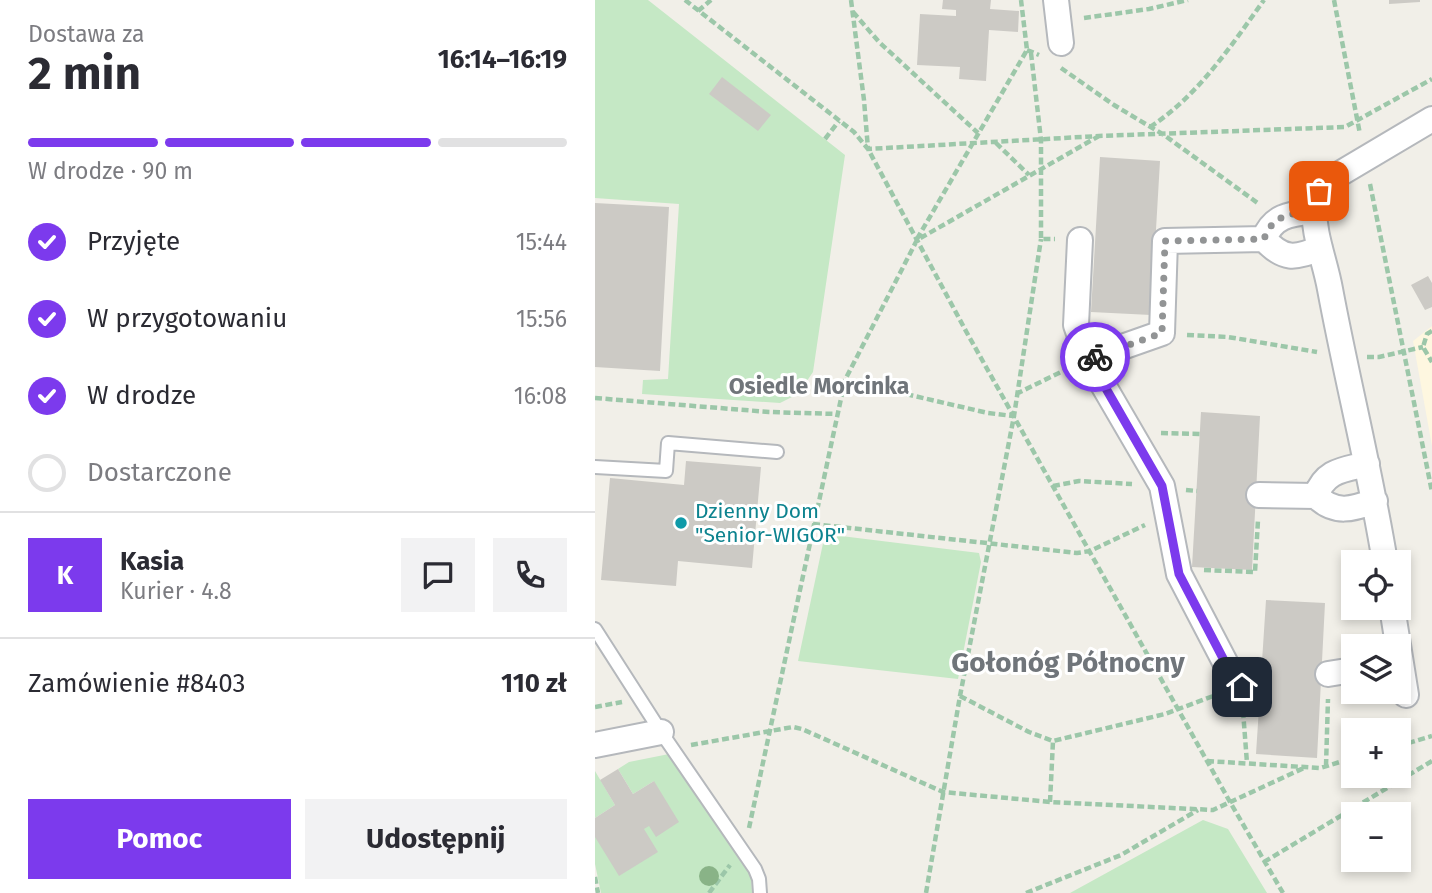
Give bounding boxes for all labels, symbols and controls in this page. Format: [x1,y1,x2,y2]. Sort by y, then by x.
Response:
text: Dostawa za [28,20,145,48]
text: 16:14–16:19 [438,44,567,75]
text: 2 min [28,46,141,101]
text: W drodze · 90 m [28,157,193,185]
pin [1289,161,1349,221]
icon: bag [1300,172,1338,210]
icon: check [28,223,66,261]
text: Przyjęte [87,226,180,257]
text: 15:44 [516,228,567,256]
icon: check [28,300,66,338]
text: W przygotowaniu [87,303,287,334]
text: 15:56 [516,305,567,333]
courier [1060,322,1130,392]
icon: bike [1076,338,1114,376]
district label: Osiedle Morcinka [729,372,909,400]
icon: check [28,377,66,415]
text: W drodze [87,380,196,411]
text: 16:08 [514,382,567,410]
text: Dostarczone [87,457,232,488]
place label: Dzienny Dom "Senior-WIGOR" [695,498,845,548]
marker: Dzienny Dom "Senior-WIGOR" [673,515,689,531]
button: chat [401,538,475,612]
button: phone [493,538,567,612]
text: Kasia [120,546,184,577]
map controls [1341,550,1411,872]
button: locate [1341,550,1411,620]
text: K [57,560,73,591]
text: Kurier · 4.8 [120,577,232,605]
button: layers [1341,634,1411,704]
district label: Gołonóg Północny [951,646,1185,679]
pin [1212,657,1272,717]
text: Zamówienie #8403 [28,668,245,699]
text: 110 zł [501,668,567,699]
icon: home [1223,668,1261,706]
button: + [1341,718,1411,788]
button: Pomoc [28,799,291,879]
button: Udostępnij [305,799,567,879]
button: − [1341,802,1411,872]

